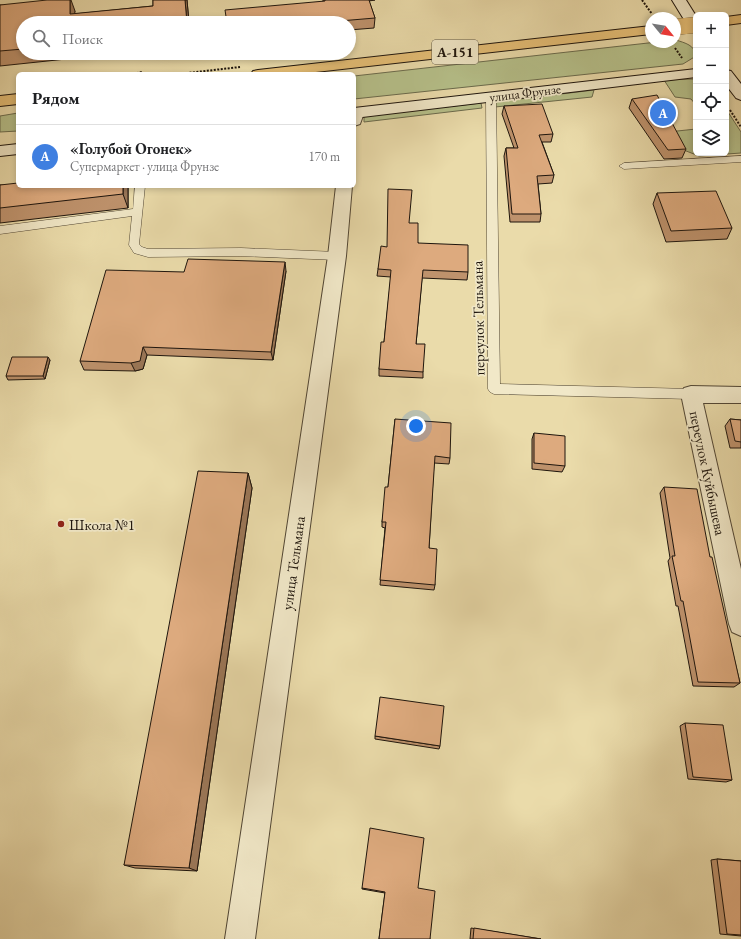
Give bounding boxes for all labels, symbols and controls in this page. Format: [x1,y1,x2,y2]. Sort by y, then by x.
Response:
north arrow [645,12,681,48]
map controls [693,12,729,156]
button: + [693,12,729,48]
search box [16,16,356,60]
icon: search [30,27,52,49]
text: Поиск [62,29,103,48]
road number: А-151 [432,40,478,64]
button: − [693,48,729,84]
street label: улица Фрунзе [488,80,562,106]
button: locate [693,84,729,120]
text: Рядом [32,87,80,109]
pin: A [650,98,676,128]
button: layers [693,120,729,156]
text: «Голубой Огонек» [70,139,192,158]
text: A [40,148,50,165]
text: 170 m [309,148,340,165]
text: Супермаркет · улица Фрунзе [70,158,219,175]
street label: переулок Тельмана [467,260,489,376]
street label: переулок Куйбышева [686,409,730,537]
your location [406,416,426,436]
place label: Школа №1 [69,515,135,534]
street label: улица Тельмана [277,515,309,611]
marker: Школа №1 [56,519,66,529]

